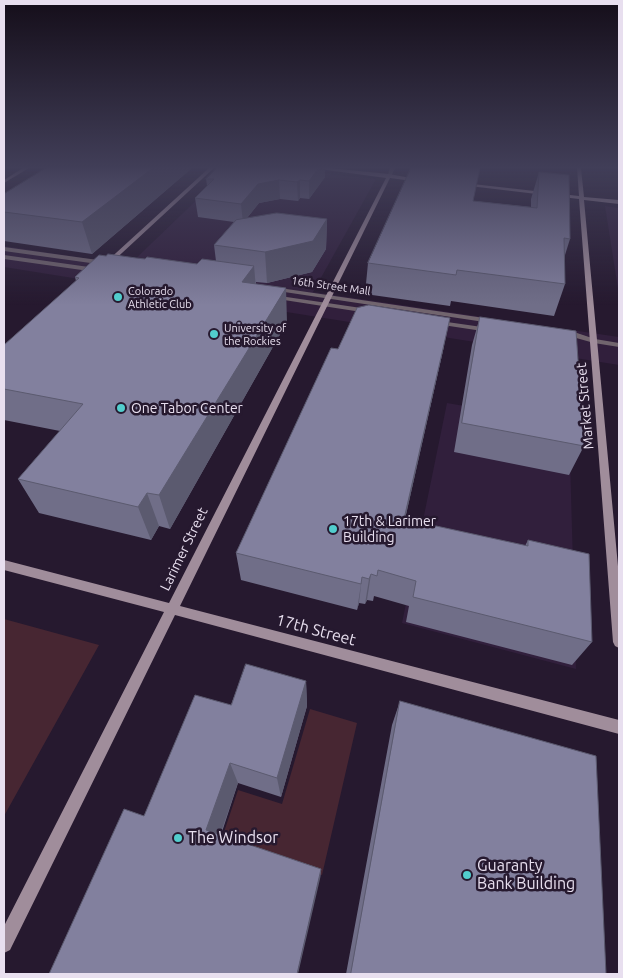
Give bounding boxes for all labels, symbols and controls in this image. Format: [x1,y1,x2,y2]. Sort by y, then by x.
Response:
street label: 16th Street Mall [291,274,371,298]
place label: Colorado Athletic Club [128,284,192,310]
marker: Colorado Athletic Club [112,291,124,303]
place label: University of the Rockies [224,321,286,347]
marker: University of the Rockies [208,328,220,340]
street label: Market Street [573,362,597,450]
place label: One Tabor Center [131,400,243,416]
marker: One Tabor Center [115,402,127,414]
street label: Larimer Street [157,505,211,593]
place label: 17th & Larimer Building [343,513,436,546]
marker: 17th & Larimer Building [327,523,339,535]
street label: 17th Street [274,610,358,650]
place label: The Windsor [188,828,278,848]
marker: The Windsor [172,832,184,844]
place label: Guaranty Bank Building [477,856,575,894]
marker: Guaranty Bank Building [461,869,473,881]

